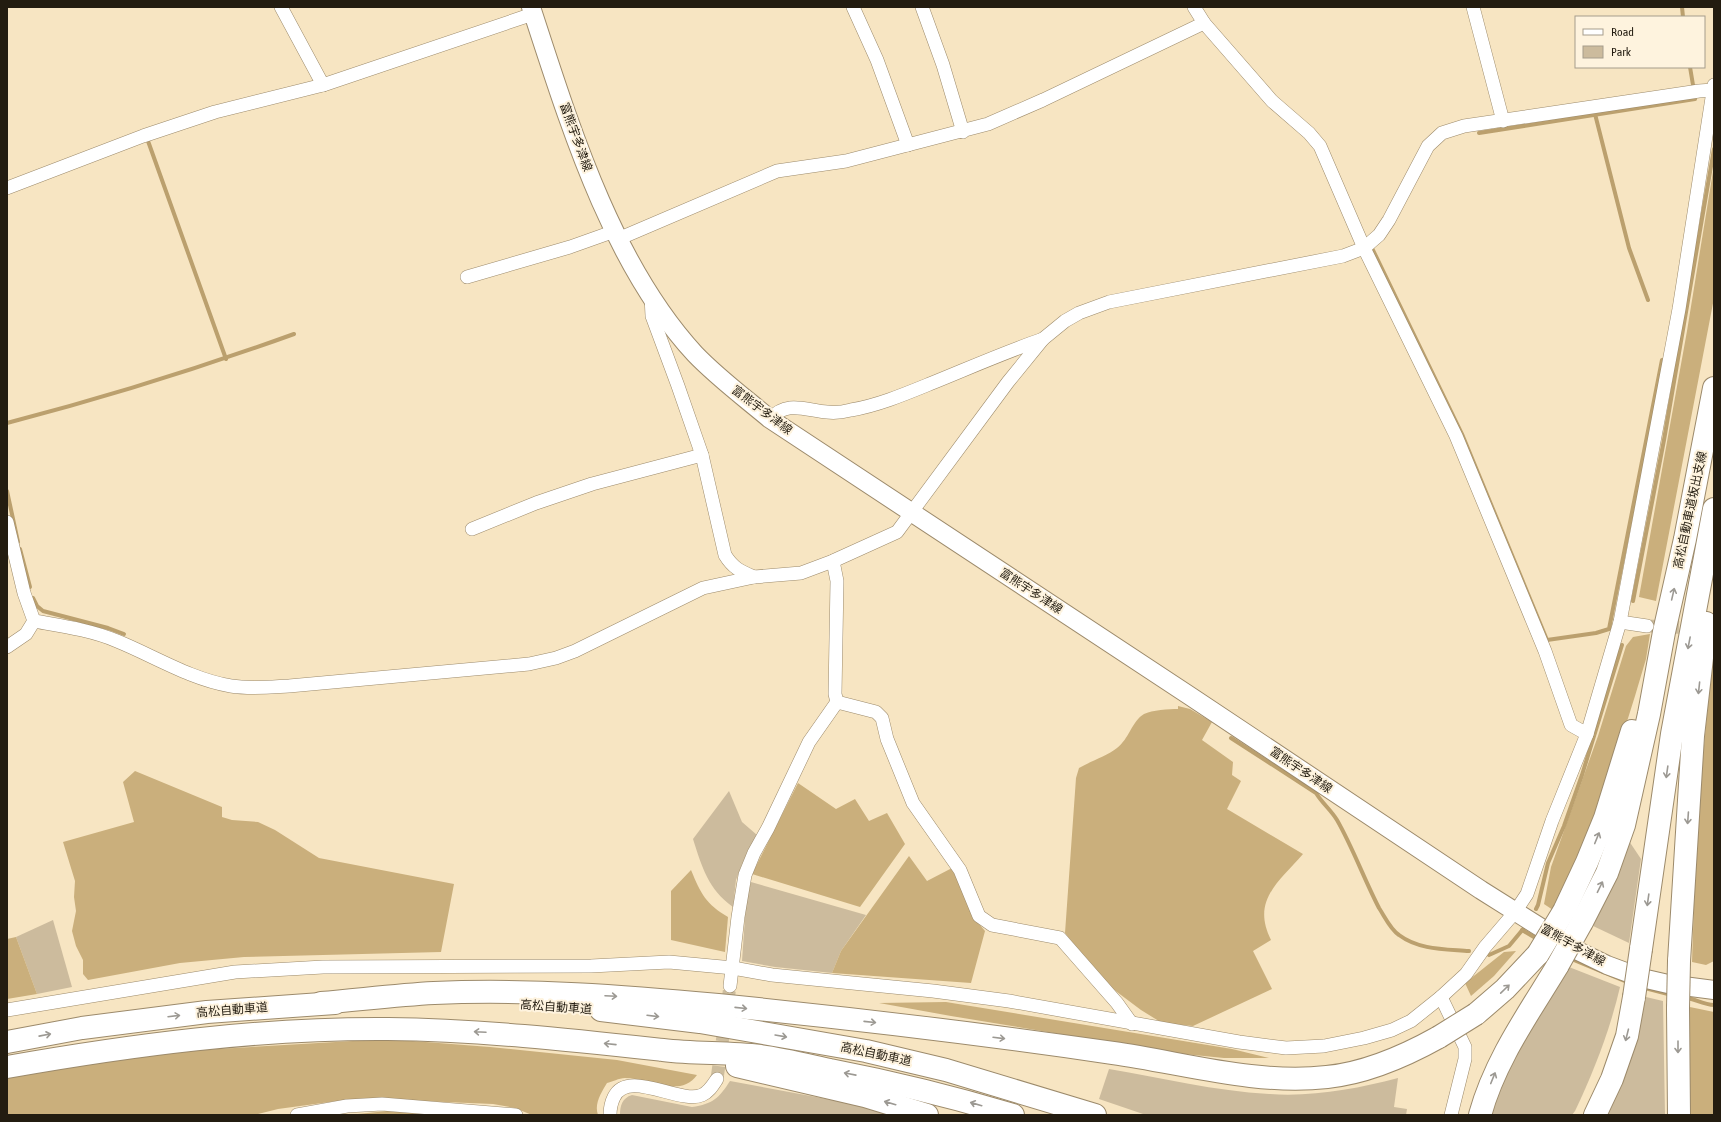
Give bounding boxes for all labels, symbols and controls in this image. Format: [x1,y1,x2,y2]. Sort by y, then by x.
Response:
legend [1575,16,1705,68]
text: Road [1611,25,1634,39]
text: Park [1611,45,1632,59]
street label: 富熊宇多津線 [557,101,595,173]
street label: 富熊宇多津線 [729,383,795,437]
street label: 高松自動車道坂出支線 [1671,450,1709,570]
street label: 富熊宇多津線 [997,566,1065,616]
one-way arrow [1669,588,1677,601]
one-way arrow [1685,637,1693,650]
one-way arrow [1695,681,1703,694]
street label: 富熊宇多津線 [1267,744,1335,796]
one-way arrow [1663,765,1671,778]
one-way arrow [1685,811,1692,824]
one-way arrow [1594,832,1601,844]
one-way arrow [1597,882,1604,894]
one-way arrow [1644,893,1652,906]
street label: 富熊宇多津線 [1538,921,1608,969]
one-way arrow [1500,984,1510,993]
one-way arrow [604,993,617,1000]
street label: 高松自動車道 [520,998,592,1016]
street label: 高松自動車道 [196,1000,268,1020]
one-way arrow [734,1004,747,1011]
one-way arrow [167,1012,180,1020]
one-way arrow [646,1012,659,1020]
one-way arrow [863,1019,876,1026]
one-way arrow [474,1028,487,1036]
one-way arrow [1622,1028,1630,1041]
one-way arrow [38,1031,51,1039]
one-way arrow [774,1032,787,1040]
one-way arrow [992,1034,1005,1042]
one-way arrow [604,1040,617,1048]
street label: 高松自動車道 [839,1040,913,1068]
one-way arrow [1674,1040,1682,1053]
one-way arrow [843,1070,856,1078]
one-way arrow [1490,1073,1498,1085]
one-way arrow [884,1099,897,1106]
one-way arrow [970,1100,983,1108]

